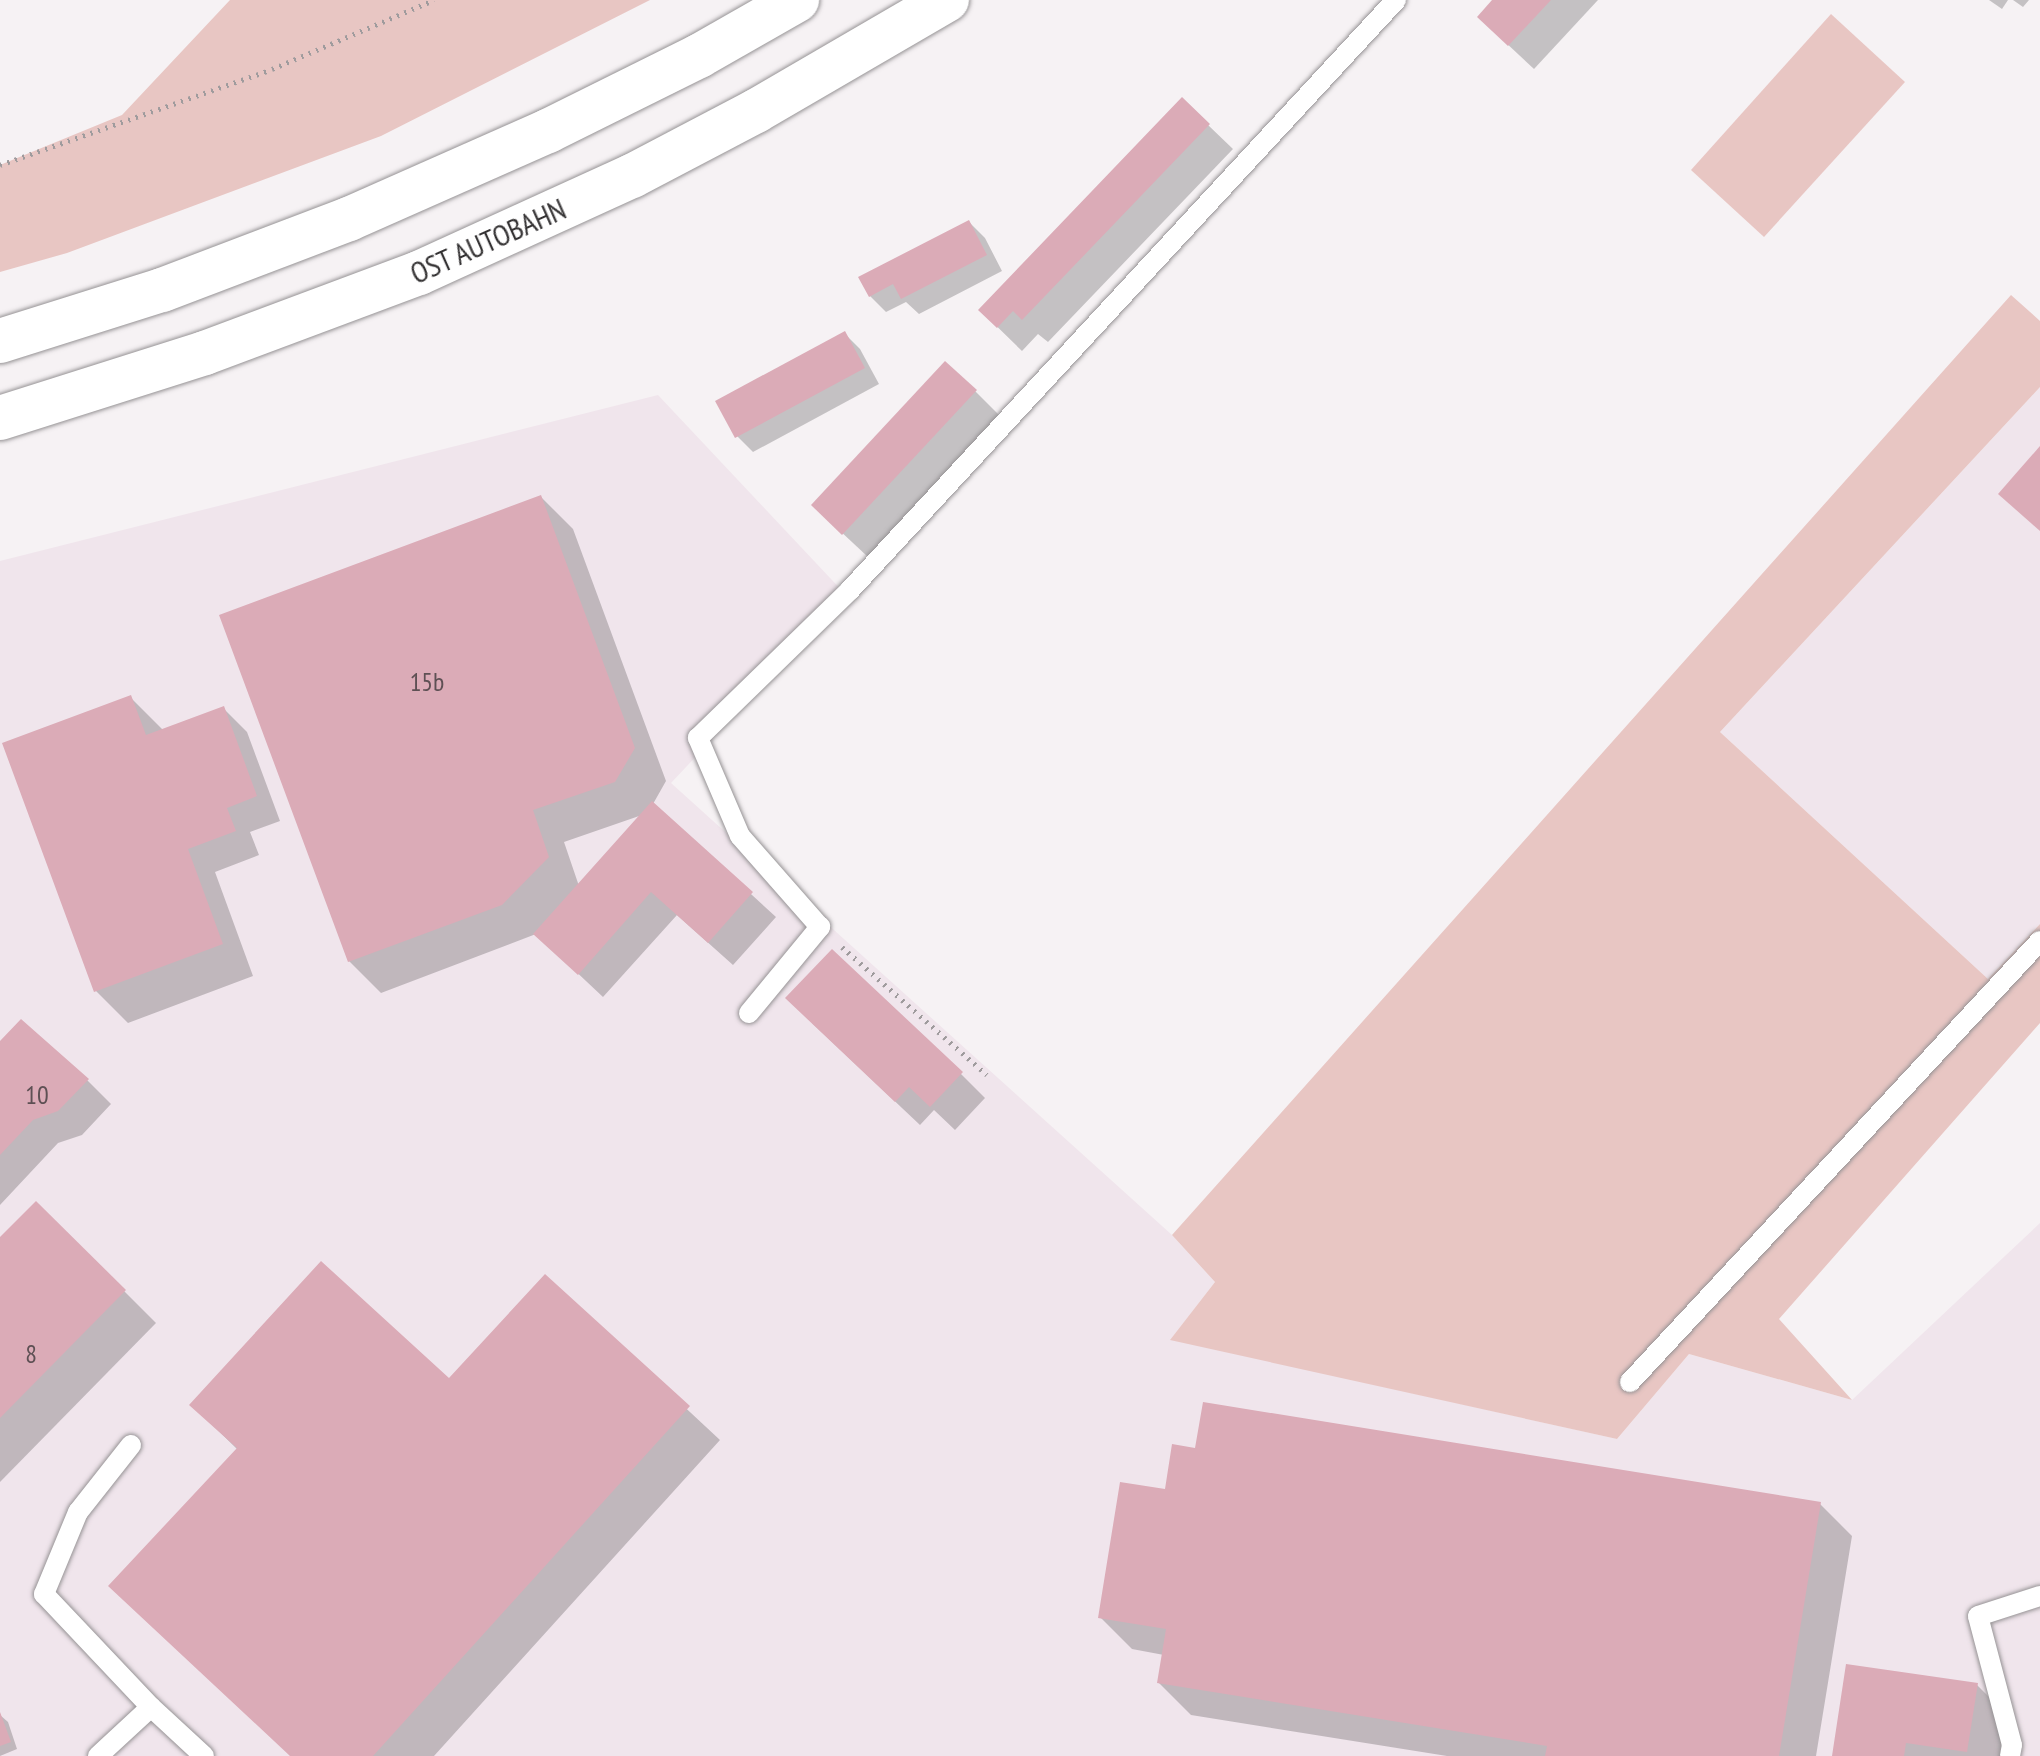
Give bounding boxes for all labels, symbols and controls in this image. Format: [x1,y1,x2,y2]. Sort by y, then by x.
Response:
street label: OST AUTOBAHN [404,190,572,292]
house number: 15b [410,666,444,698]
house number: 10 [25,1079,49,1111]
house number: 8 [25,1338,37,1370]

